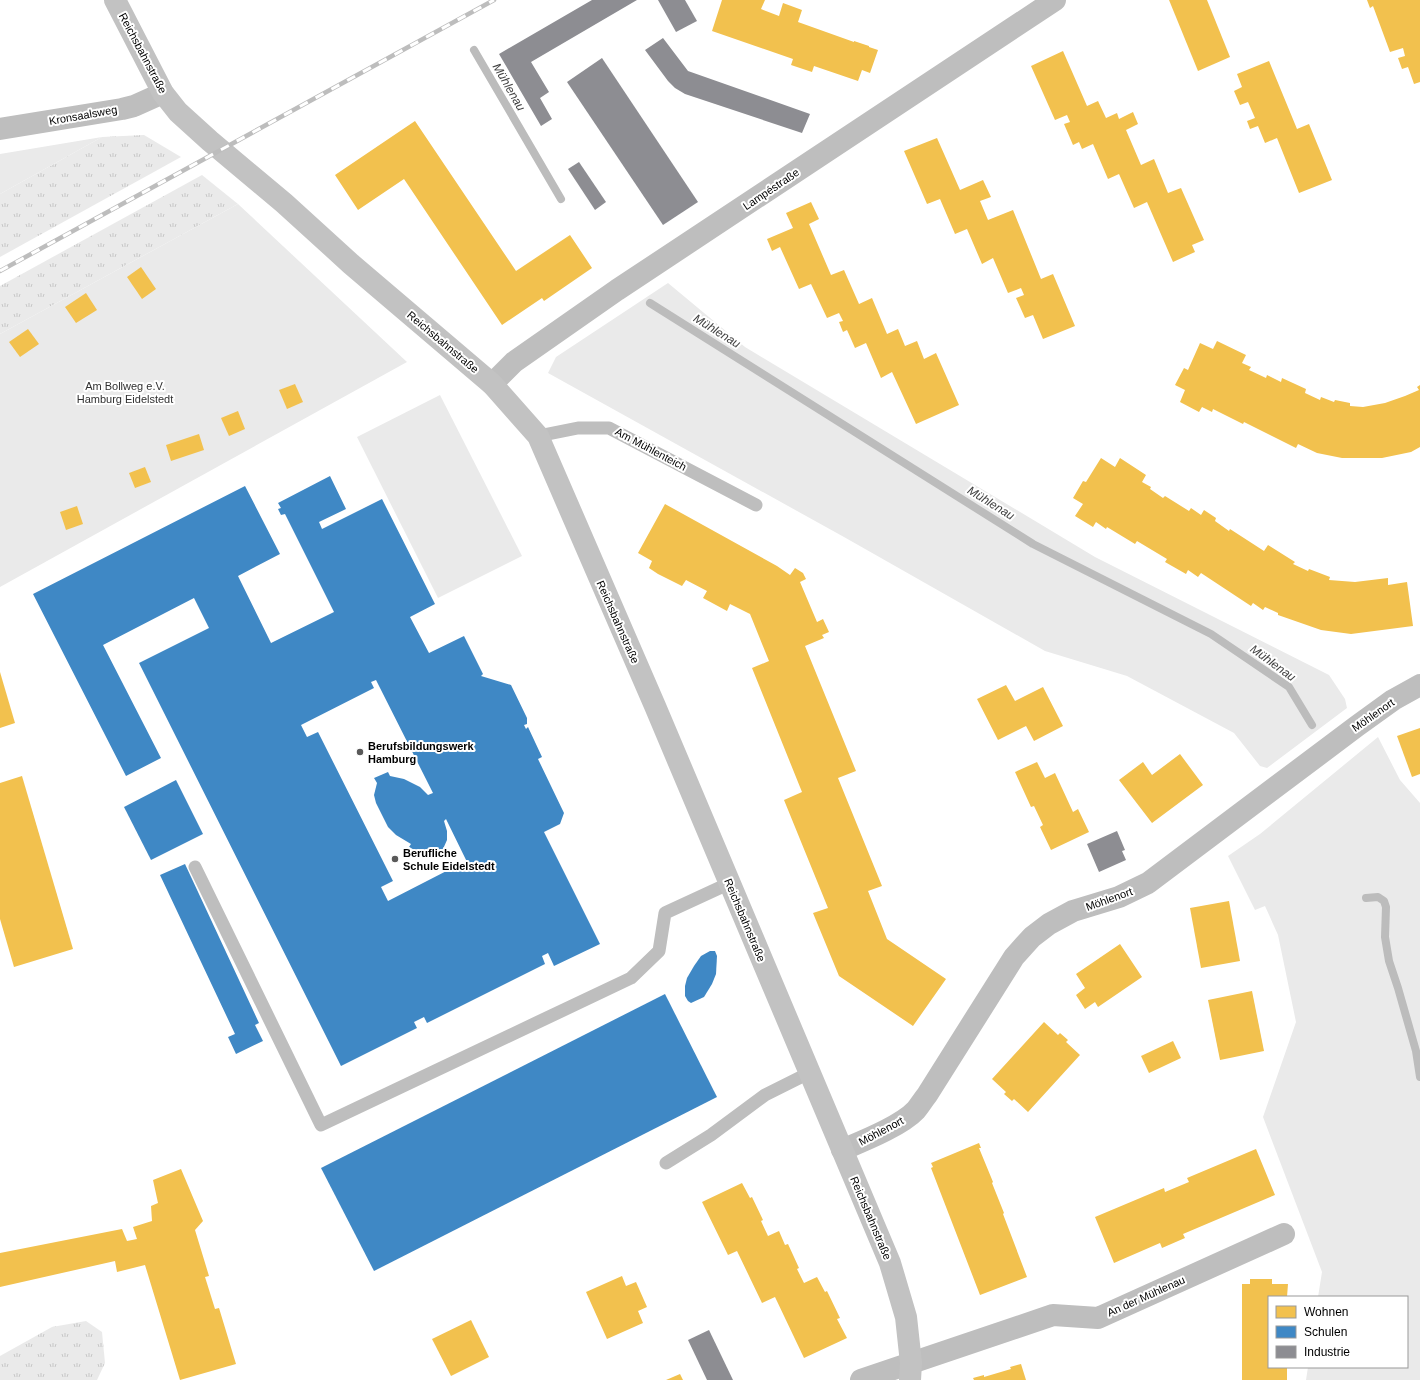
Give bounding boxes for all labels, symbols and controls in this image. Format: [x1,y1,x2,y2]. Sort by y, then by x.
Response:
street label: Reichsbahnstraße [117,11,169,95]
water label: Mühlenau [490,61,528,114]
street label: Kronsaalsweg [48,103,118,127]
street label: Lampéstraße [741,166,801,212]
street label: Reichsbahnstraße [405,309,481,375]
water label: Mühlenau [691,311,743,351]
park label: Am Bollweg e.V. Hamburg Eidelstedt [77,380,173,405]
street label: Am Mühlenteich [613,425,689,473]
water label: Mühlenau [965,483,1017,523]
street label: Reichsbahnstraße [594,579,642,665]
water label: Mühlenau [1248,642,1299,684]
street label: Möhlenort [1350,696,1396,734]
place label: Berufsbildungswerk Hamburg [368,740,475,765]
marker: Berufsbildungswerk Hamburg [355,747,365,757]
place label: Berufliche Schule Eidelstedt [403,847,495,872]
marker: Berufliche Schule Eidelstedt [390,854,400,864]
street label: Reichsbahnstraße [722,877,768,963]
street label: Möhlenort [1084,885,1134,913]
street label: Möhlenort [857,1114,905,1148]
street label: Reichsbahnstraße [848,1175,894,1261]
street label: An der Mühlenau [1105,1273,1187,1319]
legend [1268,1296,1408,1368]
text: Wohnen [1304,1305,1348,1319]
text: Schulen [1304,1325,1347,1339]
text: Industrie [1304,1345,1350,1359]

